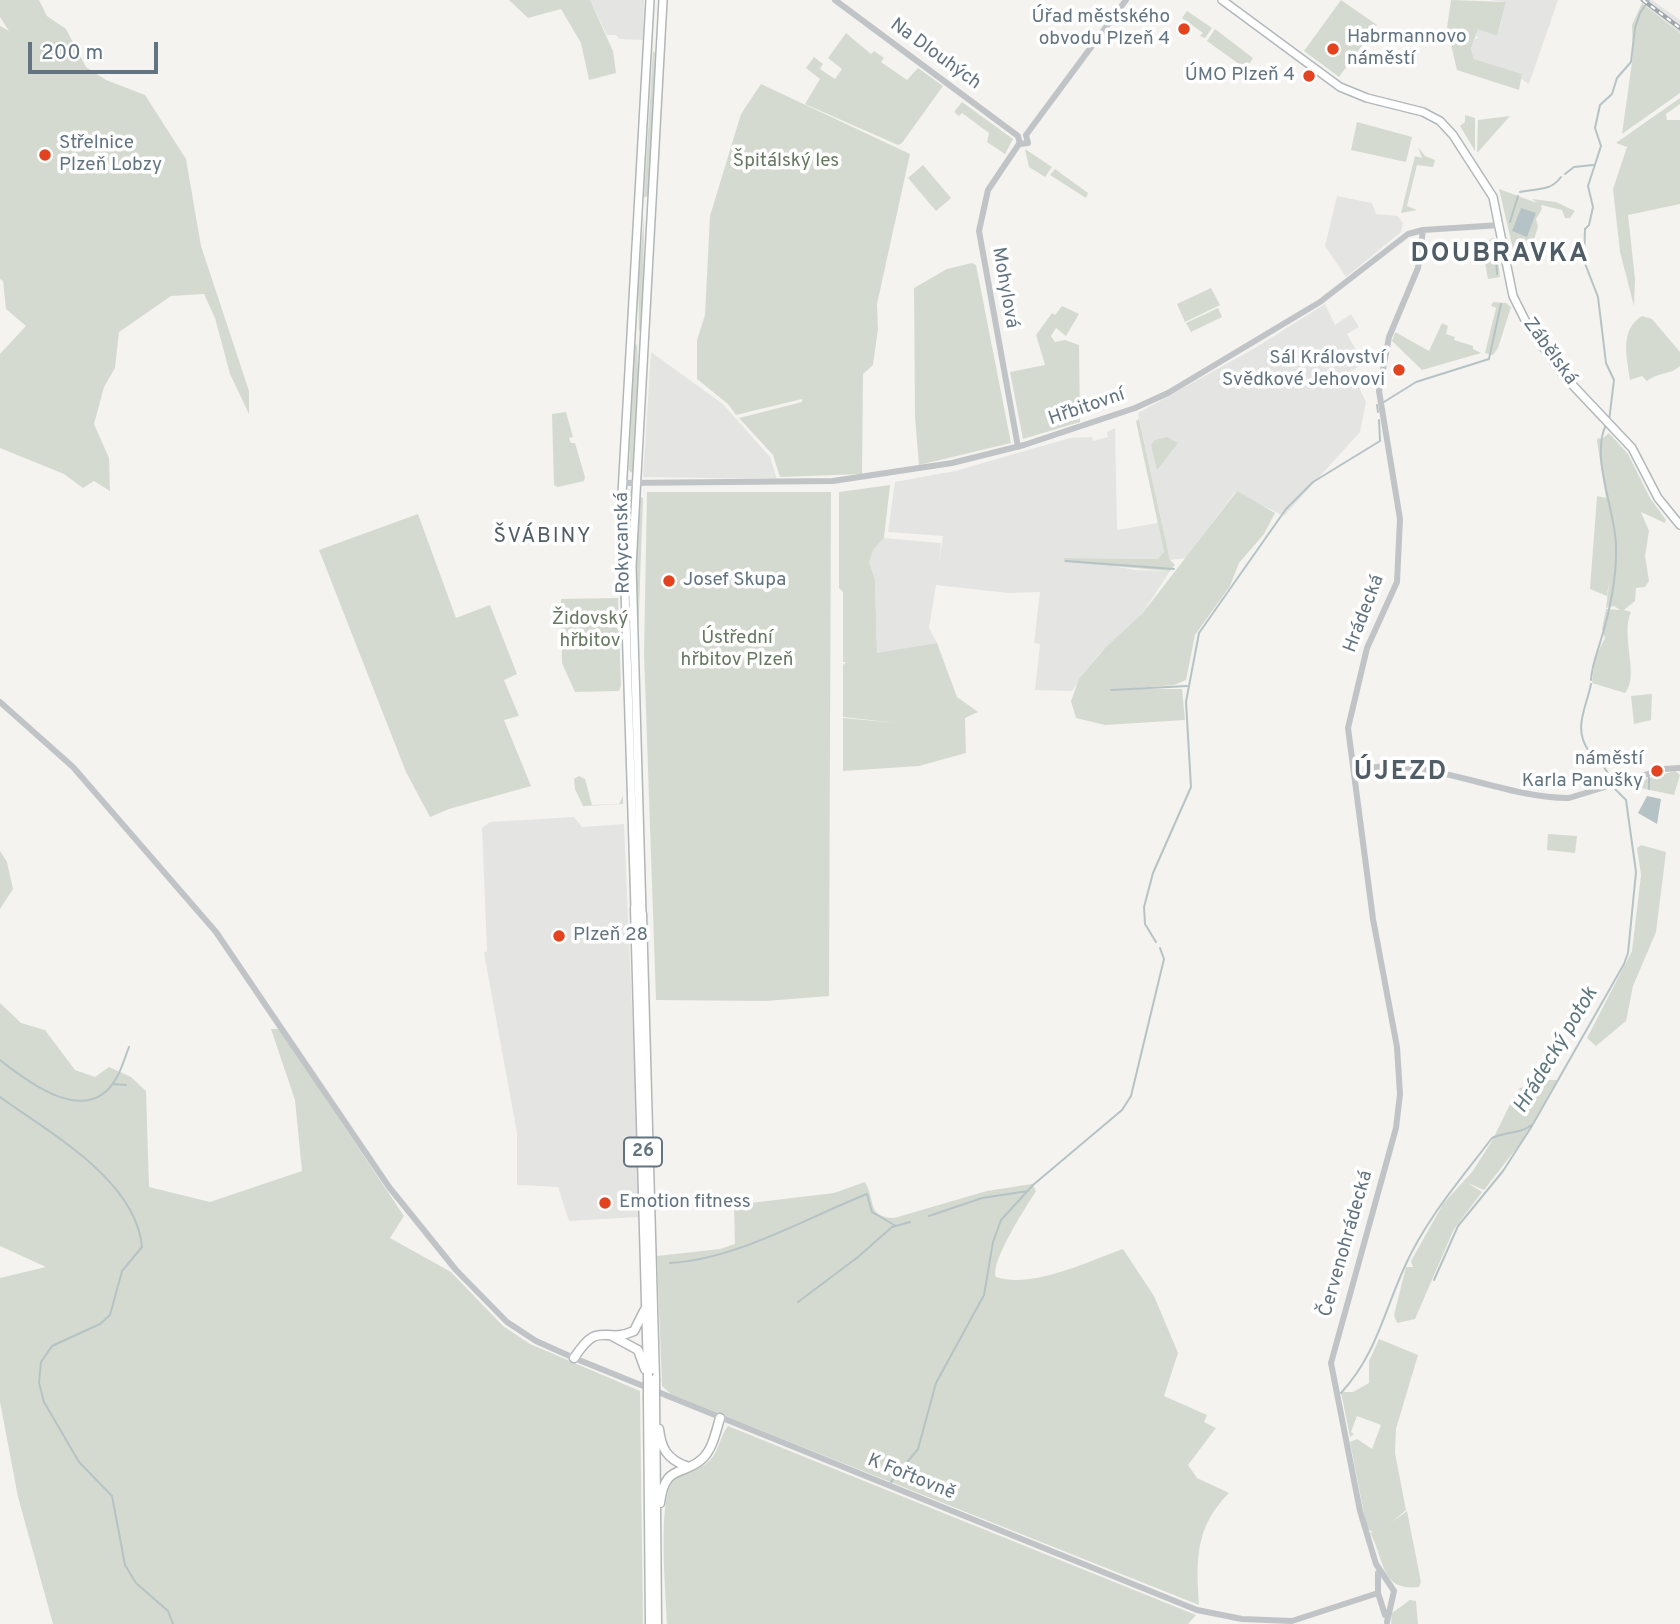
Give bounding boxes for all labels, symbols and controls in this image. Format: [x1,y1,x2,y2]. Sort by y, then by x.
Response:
place label: Úřad městského obvodu Plzeň 4 [1031,7,1170,51]
street label: Na Dlouhých [885,14,985,96]
marker: Úřad městského obvodu Plzeň 4 [1176,21,1192,37]
place label: Habrmannovo náměstí [1347,27,1467,71]
scale bar [32,28,161,72]
text: 200 m [41,40,103,67]
marker: Habrmannovo náměstí [1325,41,1341,57]
place label: ÚMO Plzeň 4 [1185,65,1295,87]
marker: ÚMO Plzeň 4 [1301,68,1317,84]
place label: Střelnice Plzeň Lobzy [59,133,162,177]
marker: Střelnice Plzeň Lobzy [37,147,53,163]
park label: Špitálský les [733,151,839,173]
district label: DOUBRAVKA [1412,240,1588,272]
street label: Mohylová [986,246,1022,330]
street label: Zábělská [1517,314,1581,390]
place label: Sál Království Svědkové Jehovovi [1222,348,1385,392]
marker: Sál Království Svědkové Jehovovi [1391,362,1407,378]
street label: Hřbitovní [1046,384,1128,432]
street label: Rokycanská [612,492,636,594]
district label: ŠVÁBINY [494,525,592,551]
place label: Josef Skupa [683,570,786,592]
street label: Hrádecká [1340,572,1390,656]
marker: Josef Skupa [661,573,677,589]
park label: Židovský hřbitov [552,609,628,653]
park label: Ústřední hřbitov Plzeň [681,628,793,672]
place label: náměstí Karla Panušky [1522,749,1643,793]
district label: ÚJEZD [1354,758,1448,790]
marker: náměstí Karla Panušky [1649,763,1665,779]
place label: Plzeň 28 [573,925,648,947]
marker: Plzeň 28 [551,928,567,944]
water label: Hrádecký potok [1509,983,1605,1119]
road number: 26 [624,1138,662,1167]
street label: Červenohrádecká [1315,1168,1379,1320]
place label: Emotion fitness [619,1192,751,1214]
marker: Emotion fitness [597,1195,613,1211]
street label: K Fořtovně [864,1450,958,1506]

